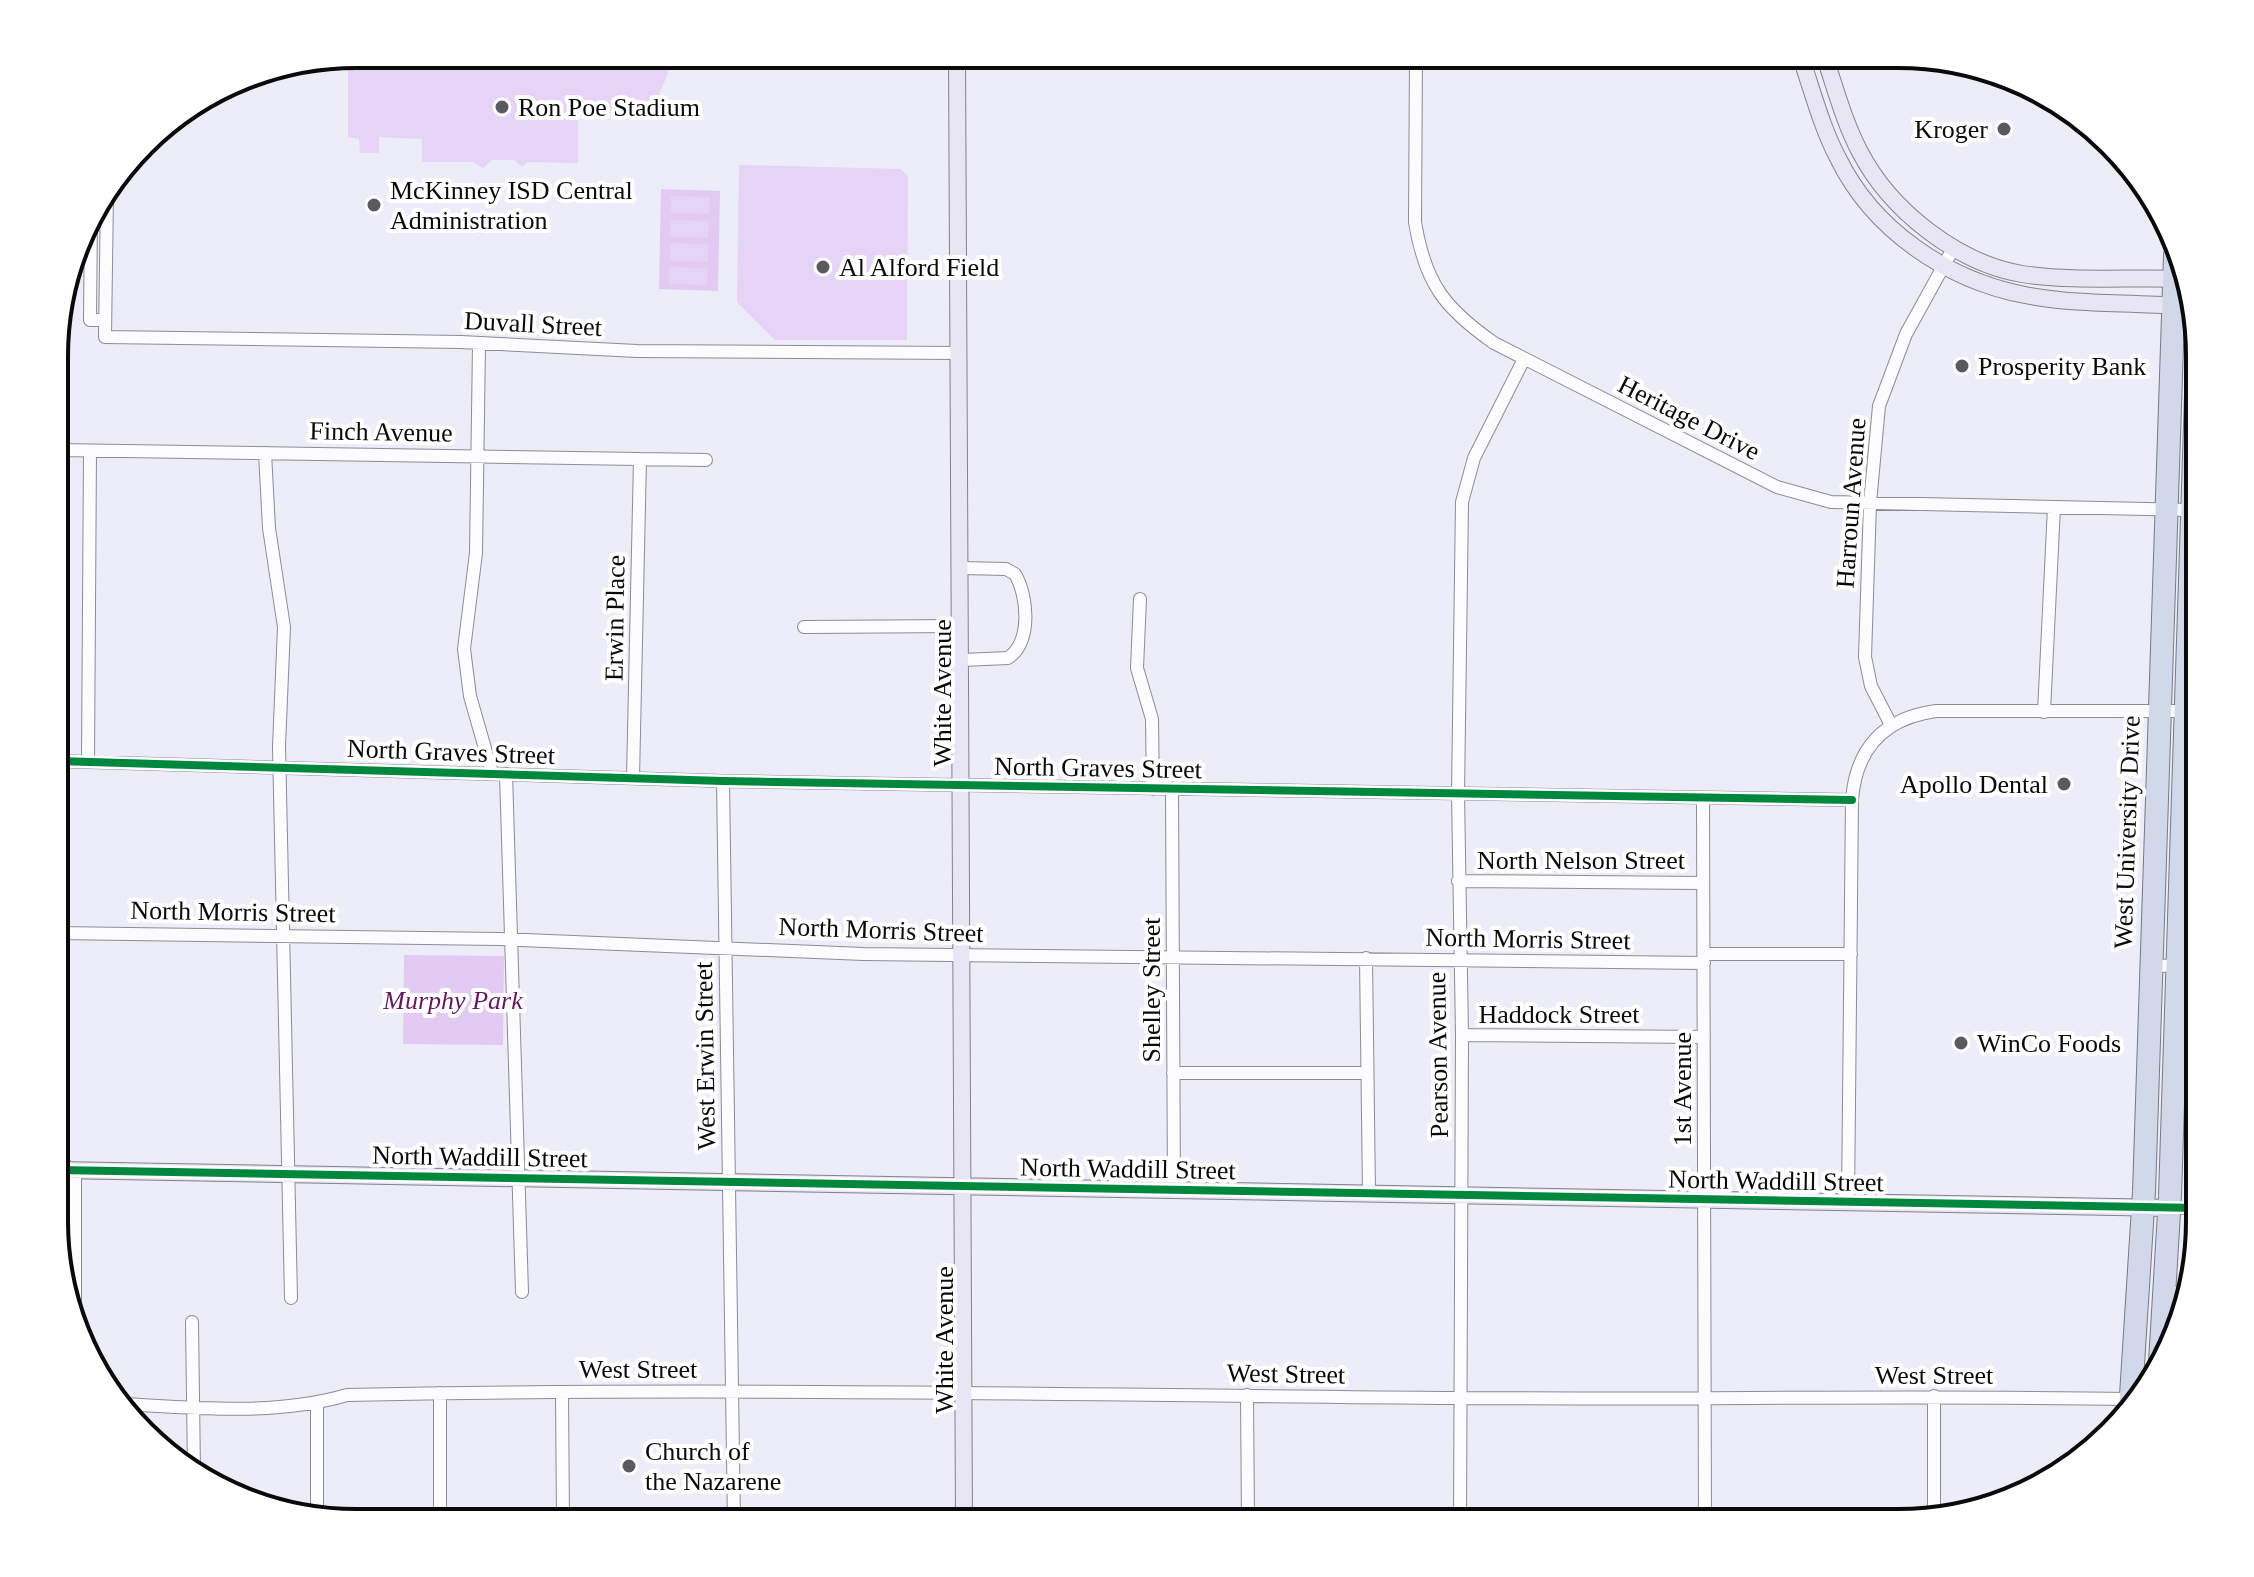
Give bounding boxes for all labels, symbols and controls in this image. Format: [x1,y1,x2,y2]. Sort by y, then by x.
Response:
place label: Ron Poe Stadium [518,93,700,122]
marker: Ron Poe Stadium [493,98,511,116]
place label: Kroger [1914,115,1988,144]
marker: Kroger [1995,120,2013,138]
place label: McKinney ISD Central Administration [390,176,633,235]
marker: McKinney ISD Central Administration [365,196,383,214]
place label: Al Alford Field [839,253,999,282]
marker: Al Alford Field [814,258,832,276]
street label: Duvall Street [463,306,603,342]
place label: Prosperity Bank [1978,352,2146,381]
marker: Prosperity Bank [1953,357,1971,375]
street label: Heritage Drive [1613,370,1765,466]
street label: Finch Avenue [309,416,453,448]
street label: Harroun Avenue [1831,417,1871,589]
street label: Erwin Place [599,555,631,681]
street label: White Avenue [928,619,957,767]
street label: West University Drive [2108,715,2146,949]
street label: North Graves Street [347,734,556,770]
street label: North Graves Street [994,752,1203,784]
place label: Apollo Dental [1900,770,2048,799]
marker: Apollo Dental [2055,775,2073,793]
street label: North Nelson Street [1477,846,1686,875]
street label: North Morris Street [130,896,337,928]
street label: North Morris Street [778,912,985,948]
street label: Shelley Street [1137,917,1166,1063]
street label: North Morris Street [1425,923,1632,955]
street label: West Erwin Street [689,961,721,1151]
street label: Pearson Avenue [1422,972,1454,1138]
park label: Murphy Park [382,986,523,1015]
street label: Haddock Street [1478,1000,1640,1029]
place label: WinCo Foods [1977,1029,2121,1058]
street label: 1st Avenue [1668,1032,1697,1146]
marker: WinCo Foods [1952,1034,1970,1052]
street label: North Waddill Street [372,1141,589,1173]
street label: North Waddill Street [1020,1153,1237,1185]
street label: North Waddill Street [1668,1165,1885,1197]
street label: White Avenue [930,1266,959,1414]
street label: West Street [579,1355,698,1384]
street label: West Street [1227,1358,1346,1390]
street label: West Street [1875,1361,1994,1390]
place label: Church of the Nazarene [645,1437,781,1496]
marker: Church of the Nazarene [620,1457,638,1475]

